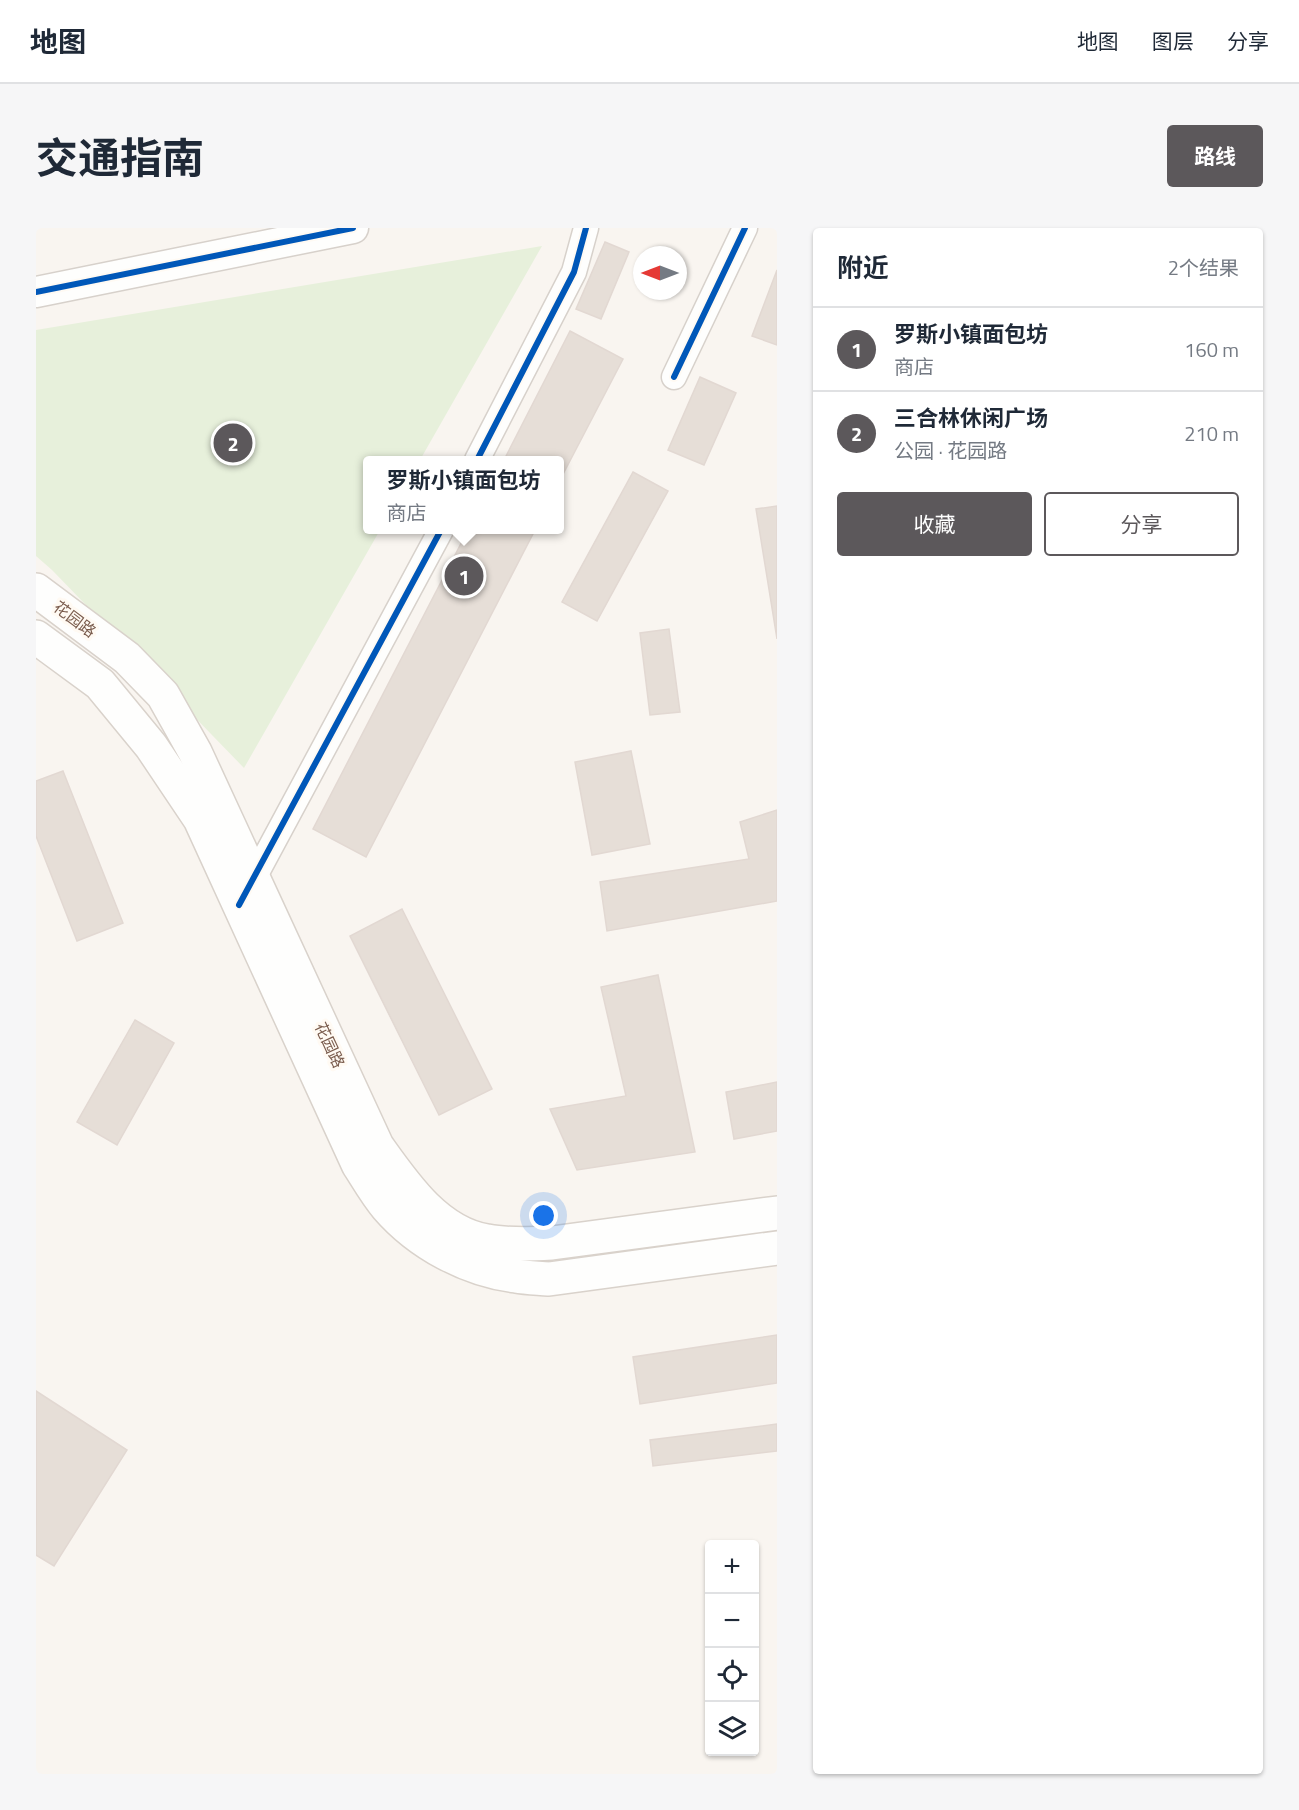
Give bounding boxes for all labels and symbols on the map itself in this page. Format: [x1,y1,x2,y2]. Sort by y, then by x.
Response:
north arrow [633,246,687,300]
pin: 2 [214,420,252,466]
pin: 1 [444,554,484,598]
street label: 花园路 [49,595,101,643]
street label: 花园路 [309,1018,351,1072]
your location [529,1201,558,1230]

